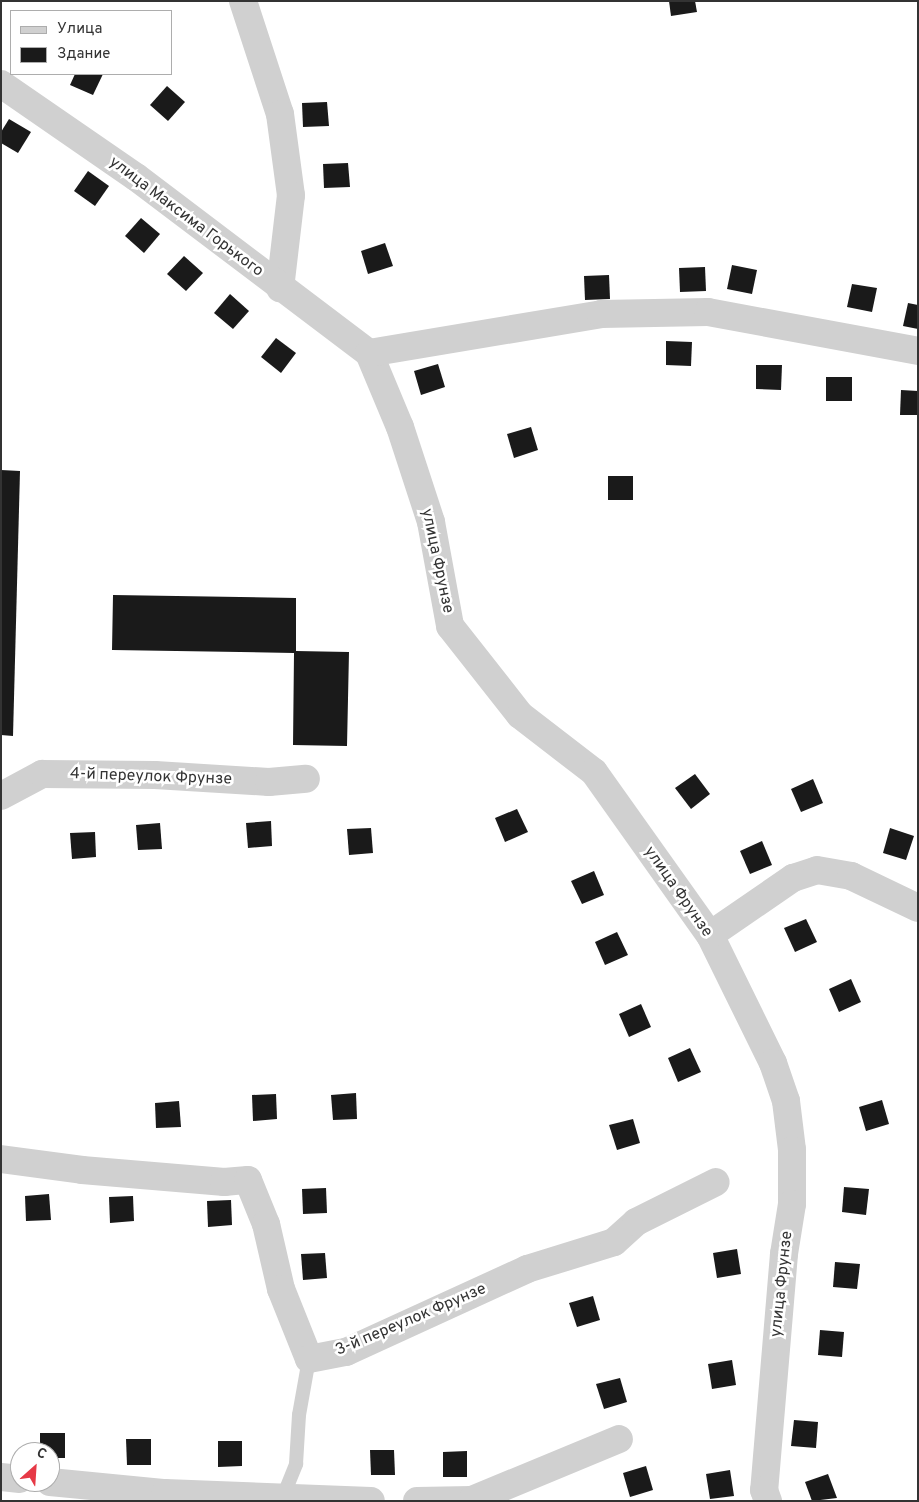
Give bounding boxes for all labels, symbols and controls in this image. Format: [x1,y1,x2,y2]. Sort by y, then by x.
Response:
legend [10,10,172,75]
text: Улица [57,20,102,39]
text: Здание [57,45,110,64]
street label: улица Максима Горького [105,153,267,281]
street label: улица Фрунзе [417,507,457,615]
street label: 4-й переулок Фрунзе [70,765,232,789]
street label: улица Фрунзе [640,843,716,941]
street label: улица Фрунзе [767,1230,797,1338]
street label: 3-й переулок Фрунзе [333,1280,489,1360]
north arrow [10,1442,60,1492]
text: С [34,1444,49,1464]

